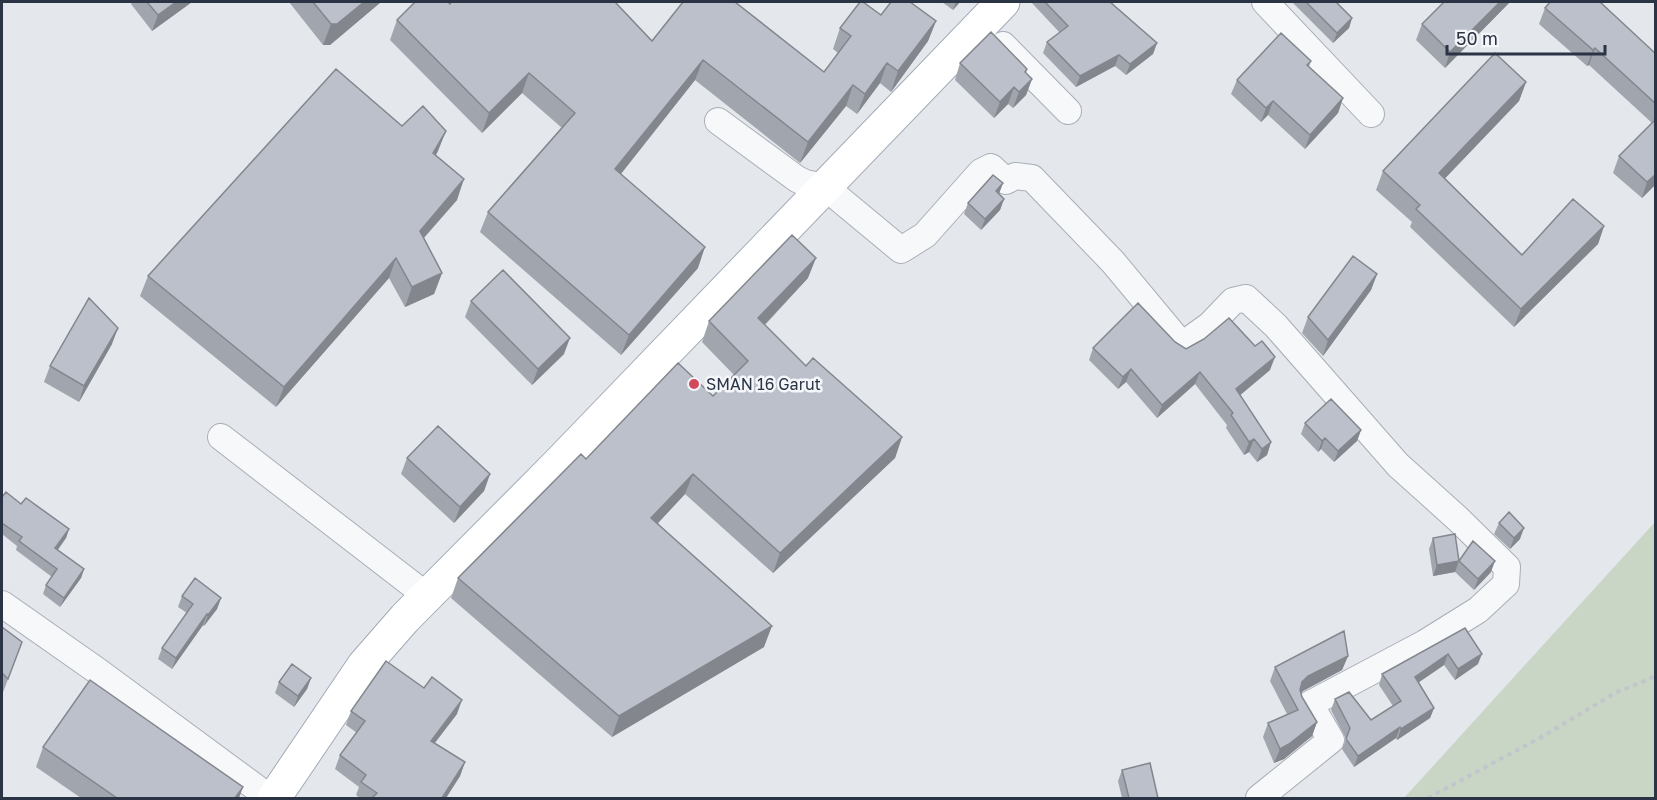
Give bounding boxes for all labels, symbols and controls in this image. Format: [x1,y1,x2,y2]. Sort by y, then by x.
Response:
scale bar [1447,18,1604,56]
text: 50 m [1456,27,1498,49]
place label: SMAN 16 Garut [706,374,821,394]
marker: SMAN 16 Garut [687,377,701,391]

